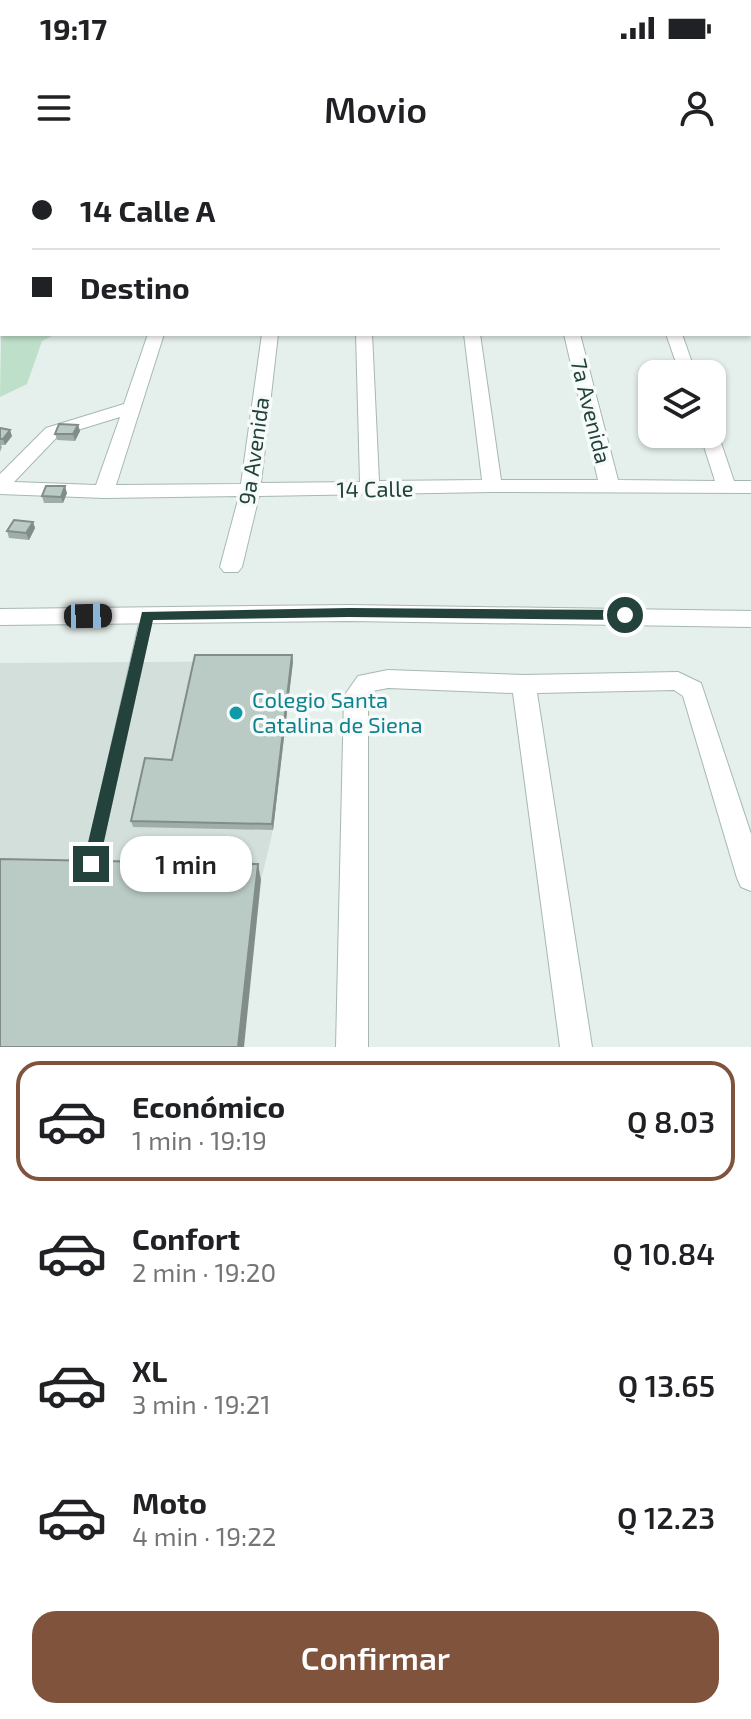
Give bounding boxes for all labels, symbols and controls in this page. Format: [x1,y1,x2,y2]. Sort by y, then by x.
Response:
text: 19:17 [40,10,107,46]
icon: menu [32,86,76,130]
icon: person [675,86,719,130]
text: Movio [324,87,427,130]
text: 14 Calle A [80,192,215,228]
text: Destino [80,269,190,305]
street label: 7a Avenida [566,356,618,466]
map controls [638,360,726,448]
button: layers [638,360,726,448]
street label: 9a Avenida [233,395,273,506]
street label: 14 Calle [336,474,414,502]
route start [607,597,643,633]
car [64,604,112,628]
place label: Colegio Santa Catalina de Siena [252,686,423,737]
marker: Colegio Santa Catalina de Siena [227,704,245,722]
callout: 1 min [119,836,251,892]
route end [73,846,109,882]
text: 1 min [155,848,217,879]
icon: car [36,1085,108,1157]
text: Económico [132,1088,285,1124]
text: Q 8.03 [627,1103,715,1139]
text: 1 min · 19:19 [132,1124,267,1155]
icon: car [36,1217,108,1289]
text: Confort [132,1220,240,1256]
text: Q 10.84 [612,1235,715,1271]
text: 2 min · 19:20 [132,1256,276,1287]
icon: car [36,1349,108,1421]
text: XL [132,1352,167,1388]
text: Q 13.65 [618,1367,715,1403]
text: 3 min · 19:21 [132,1388,271,1419]
icon: car [36,1481,108,1553]
text: Moto [132,1484,207,1520]
text: Q 12.23 [617,1499,715,1535]
text: 4 min · 19:22 [132,1520,276,1551]
button: Confirmar [32,1611,719,1703]

